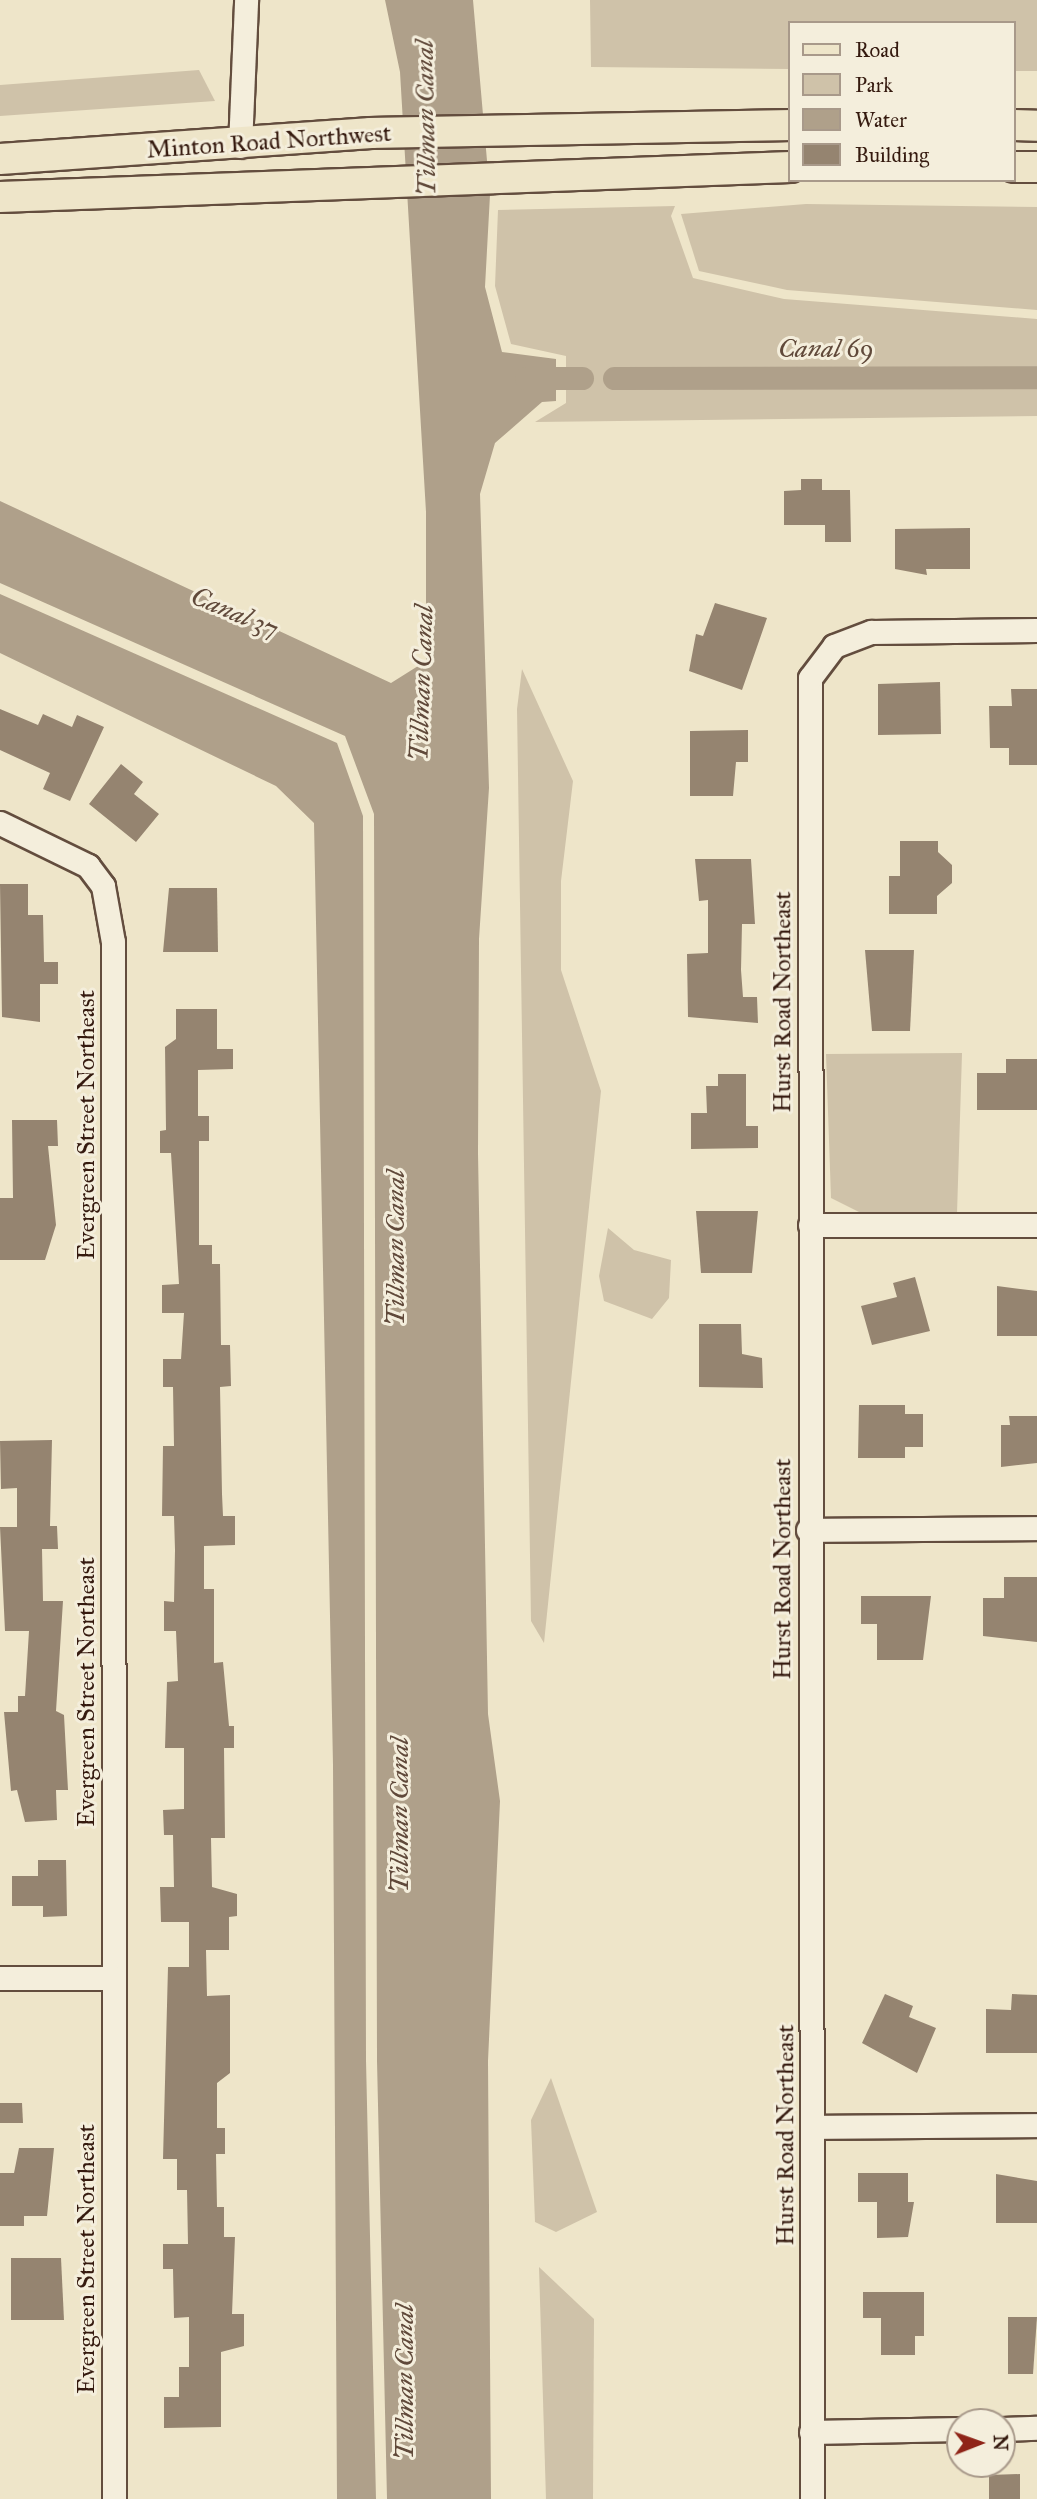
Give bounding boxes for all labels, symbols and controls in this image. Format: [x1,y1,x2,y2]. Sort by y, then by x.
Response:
legend [788,21,1016,182]
text: Road [855,37,900,63]
water label: Tillman Canal [409,40,443,196]
text: Park [855,72,893,98]
text: Water [855,107,907,133]
street label: Minton Road Northwest [146,119,392,165]
text: Building [855,142,929,168]
water label: Canal 69 [778,333,874,365]
water label: Canal 37 [186,581,284,645]
water label: Tillman Canal [404,605,440,761]
street label: Hurst Road Northeast [769,891,797,1113]
street label: Evergreen Street Northeast [73,990,101,1260]
water label: Tillman Canal [380,1170,412,1326]
street label: Hurst Road Northeast [769,1458,797,1680]
street label: Evergreen Street Northeast [73,1557,101,1827]
water label: Tillman Canal [384,1737,416,1893]
street label: Hurst Road Northeast [772,2024,800,2246]
street label: Evergreen Street Northeast [73,2124,101,2394]
water label: Tillman Canal [389,2304,421,2460]
north arrow [946,2408,1016,2478]
text: N [989,2434,1012,2451]

